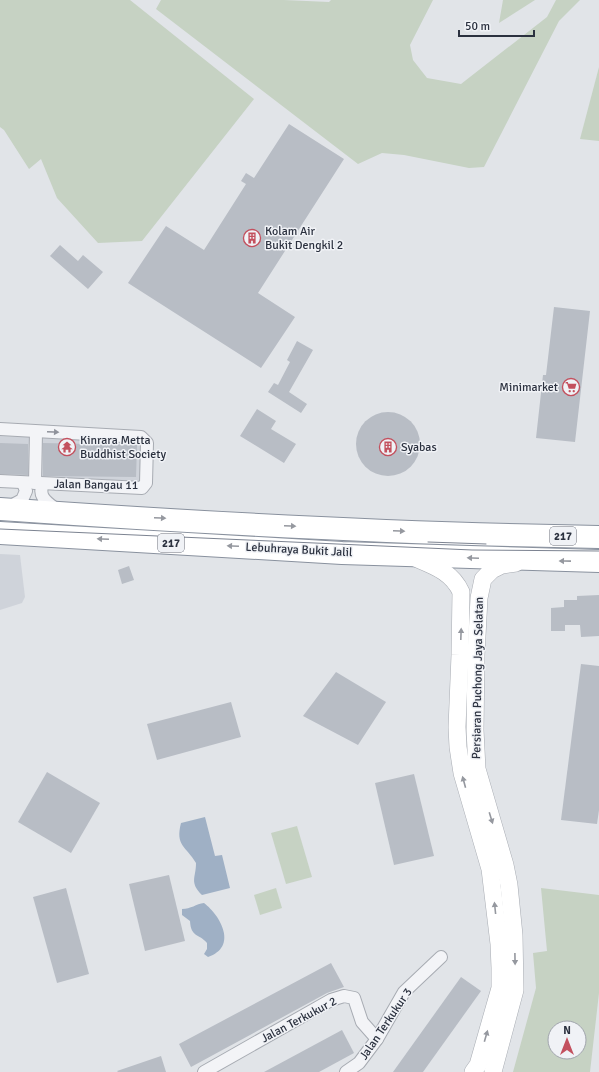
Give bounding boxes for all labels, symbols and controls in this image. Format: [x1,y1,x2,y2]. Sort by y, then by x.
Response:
scale bar [459,12,534,38]
text: 50 m [465,19,490,34]
place label: Kolam Air Bukit Dengkil 2 [265,224,343,253]
building icon: Kolam Air Bukit Dengkil 2 [242,228,262,248]
supermarket icon: Minimarket [561,377,581,397]
place label: Minimarket [499,380,558,395]
one-way arrow [47,429,59,436]
place label: Kinrara Metta Buddhist Society [80,433,167,462]
temple icon: Kinrara Metta Buddhist Society [57,437,77,457]
building icon: Syabas [378,437,398,457]
place label: Syabas [401,440,437,455]
street label: Jalan Bangau 11 [54,477,138,493]
one-way arrow [154,515,166,522]
one-way arrow [284,522,296,529]
road number: 217 [550,527,576,545]
one-way arrow [393,528,405,535]
road number: 217 [158,534,184,552]
one-way arrow [97,535,109,542]
street label: Lebuhraya Bukit Jalil [245,540,353,560]
one-way arrow [227,543,239,550]
one-way arrow [466,555,479,561]
one-way arrow [558,558,571,564]
street label: Persiaran Puchong Jaya Selatan [469,597,487,759]
one-way arrow [458,627,464,640]
one-way arrow [461,776,467,788]
one-way arrow [488,812,494,824]
one-way arrow [492,902,499,914]
one-way arrow [512,953,518,966]
street label: Jalan Terkukur 3 [356,985,416,1063]
street label: Jalan Terkukur 2 [259,994,339,1046]
north arrow [547,1020,587,1060]
text: N [563,1024,571,1037]
one-way arrow [483,1029,489,1041]

